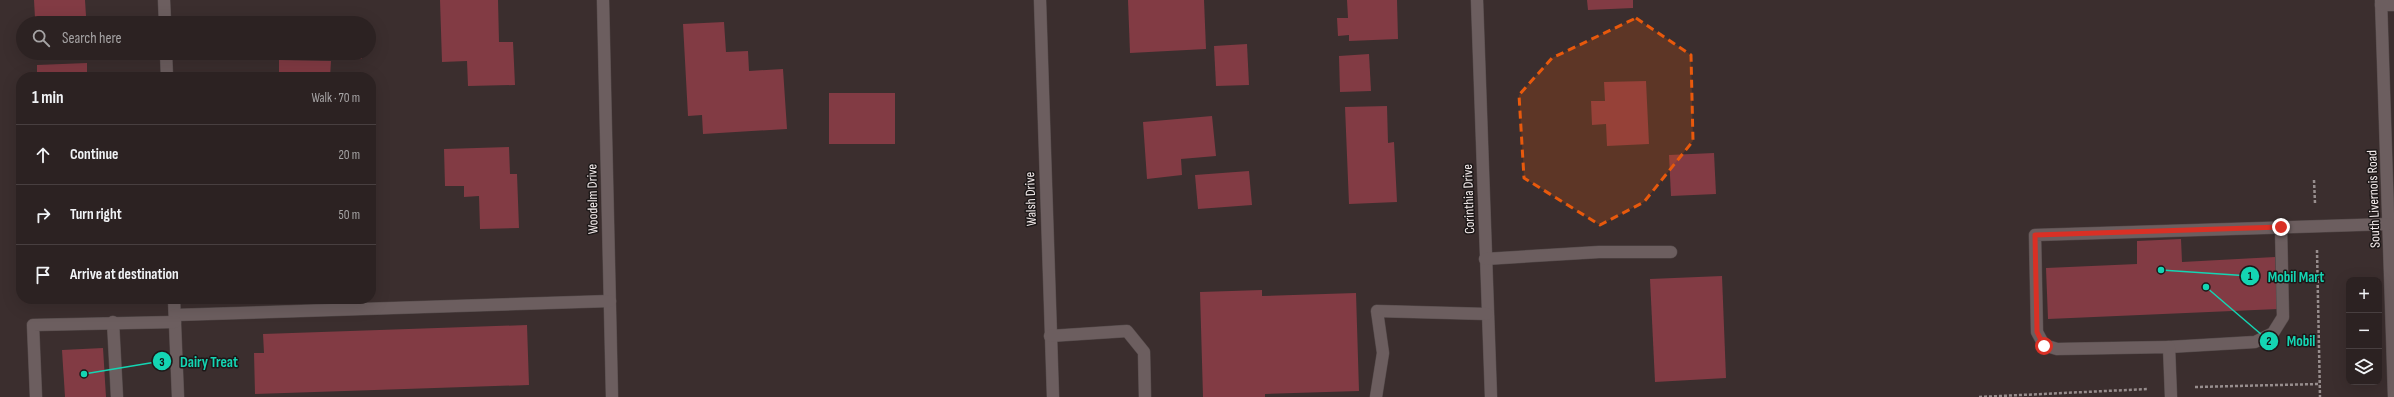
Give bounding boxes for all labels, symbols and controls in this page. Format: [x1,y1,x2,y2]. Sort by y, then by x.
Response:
search box [16,16,376,60]
icon: search [30,27,52,49]
text: Search here [62,29,122,48]
text: 1 min [32,88,64,108]
text: Walk · 70 m [311,90,360,106]
icon: ahead [32,144,54,166]
text: Continue [70,145,119,164]
text: 20 m [338,147,360,163]
street label: South Livernois Road [2363,150,2384,248]
street label: Woodelm Drive [583,164,602,234]
street label: Corinthia Drive [1459,164,1478,234]
street label: Walsh Drive [1021,171,1040,226]
icon: right [32,204,54,226]
text: Turn right [70,205,122,224]
text: 50 m [339,207,360,223]
route end [2272,218,2290,236]
callout: Mobil Mart [2240,263,2332,290]
icon: arrive [32,264,54,286]
text: Arrive at destination [70,265,179,284]
text: Mobil Mart [2268,268,2324,287]
text: 1 [2248,269,2253,284]
map controls [2346,277,2382,385]
button: + [2346,277,2382,313]
button: − [2346,313,2382,349]
callout: Mobil [2259,327,2323,354]
text: Mobil [2287,332,2315,351]
text: 2 [2266,334,2272,349]
route start [2035,337,2053,355]
callout: Dairy Treat [152,348,246,375]
button: layers [2346,349,2382,385]
text: Dairy Treat [180,353,238,372]
text: 3 [159,355,165,370]

